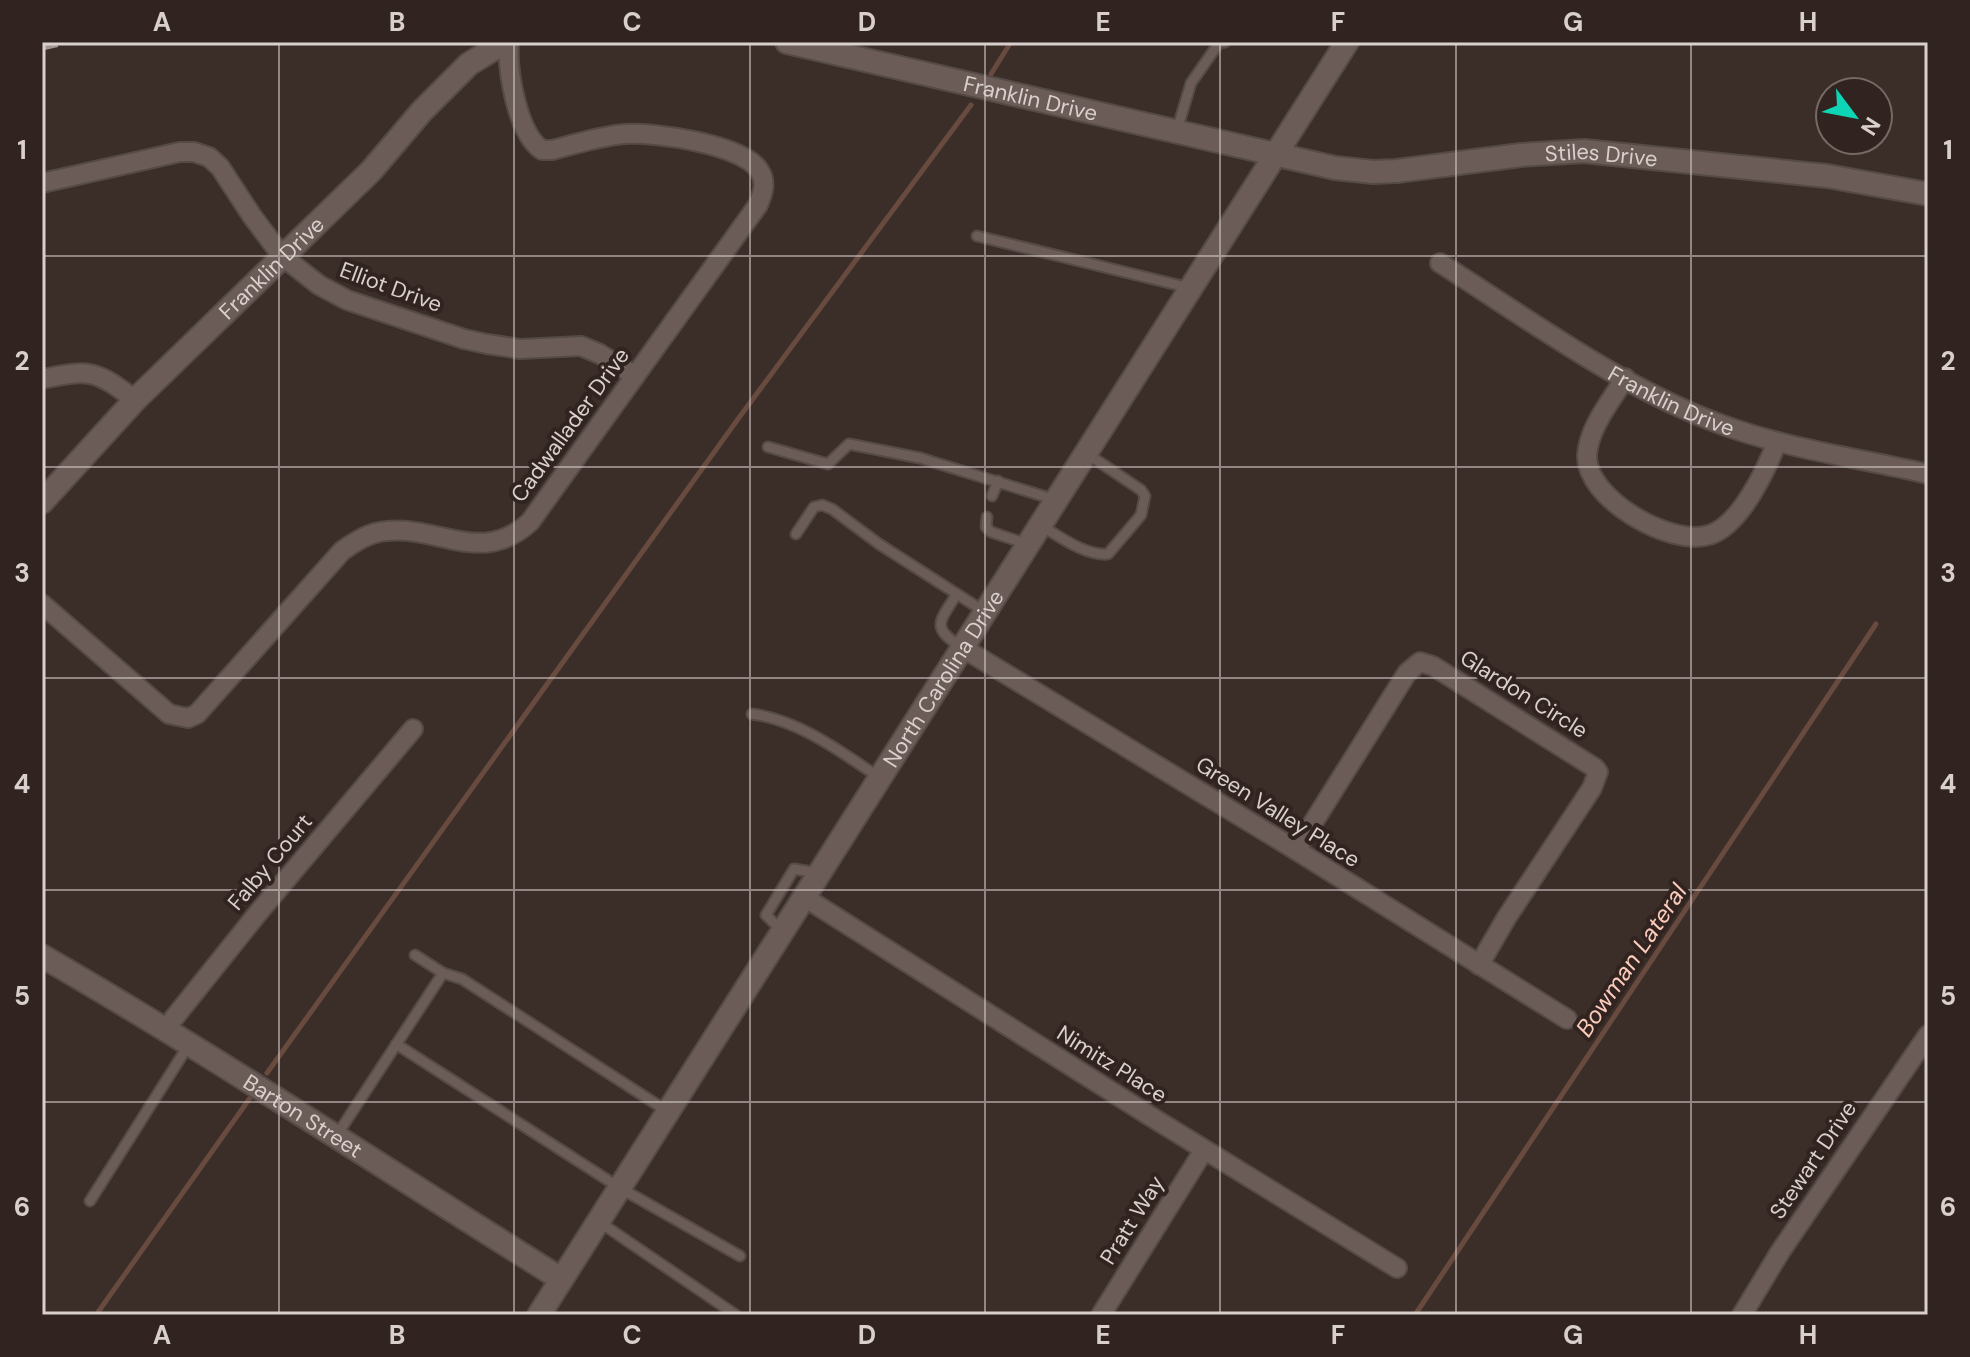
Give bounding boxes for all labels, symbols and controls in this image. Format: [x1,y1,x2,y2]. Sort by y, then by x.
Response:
text: A [153,5,171,39]
text: B [389,5,405,39]
text: C [622,5,642,39]
text: D [858,5,876,39]
text: E [1095,5,1111,39]
text: F [1331,5,1345,39]
text: G [1563,5,1583,39]
text: H [1799,5,1817,39]
street label: Franklin Drive [961,69,1100,127]
north arrow [1814,76,1894,156]
text: N [1854,112,1887,141]
text: 1 [17,133,27,167]
text: 1 [1943,133,1953,167]
street label: Stiles Drive [1544,136,1659,173]
street label: Franklin Drive [212,210,330,326]
street label: Elliot Drive [336,255,446,319]
street label: Cadwallader Drive [504,342,636,508]
text: 2 [14,344,30,378]
text: 2 [1940,344,1956,378]
street label: Franklin Drive [1603,359,1739,443]
text: 3 [14,556,30,590]
text: 3 [1940,556,1956,590]
street label: North Carolina Drive [876,584,1010,773]
street label: Glardon Circle [1455,643,1593,745]
street label: Green Valley Place [1191,750,1365,874]
text: 4 [14,767,30,801]
text: 4 [1940,767,1956,801]
street label: Falby Court [221,808,319,916]
water label: Bowman Lateral [1568,877,1694,1042]
text: 5 [14,979,30,1013]
text: 5 [1940,979,1956,1013]
street label: Nimitz Place [1051,1019,1173,1109]
street label: Barton Street [238,1067,368,1164]
street label: Stewart Drive [1763,1095,1863,1225]
street label: Pratt Way [1093,1170,1171,1270]
text: 6 [14,1190,30,1224]
text: 6 [1940,1190,1956,1224]
text: A [153,1318,171,1352]
text: B [389,1318,405,1352]
text: C [622,1318,642,1352]
text: D [858,1318,876,1352]
text: E [1095,1318,1111,1352]
text: F [1331,1318,1345,1352]
text: G [1563,1318,1583,1352]
text: H [1799,1318,1817,1352]

